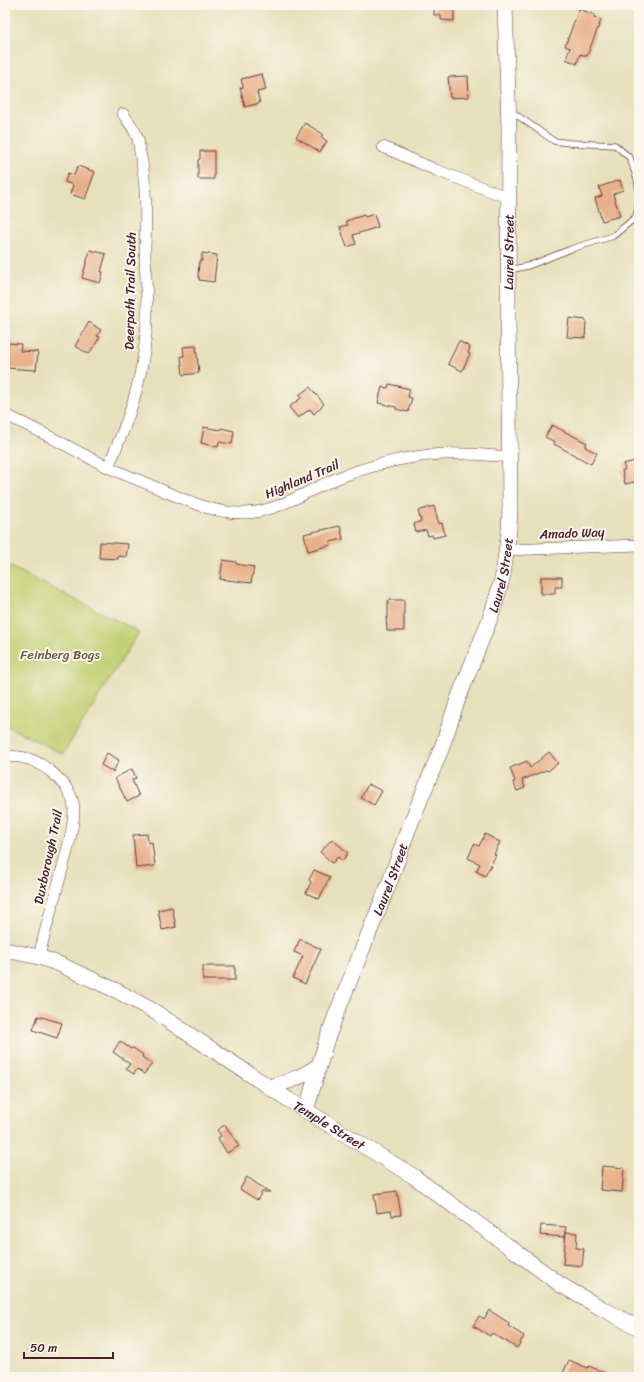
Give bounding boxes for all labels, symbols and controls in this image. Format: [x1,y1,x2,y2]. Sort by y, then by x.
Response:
street label: Laurel Street [497,214,520,290]
street label: Deerpath Trail South [117,232,143,350]
street label: Highland Trail [261,453,343,505]
street label: Amado Way [538,520,605,546]
street label: Laurel Street [481,536,519,615]
park label: Feinberg Bogs [20,643,100,666]
street label: Duxborough Trail [27,807,69,906]
street label: Laurel Street [366,839,414,919]
street label: Temple Street [289,1094,371,1156]
scale bar [24,1334,113,1360]
text: 50 m [30,1337,57,1359]

